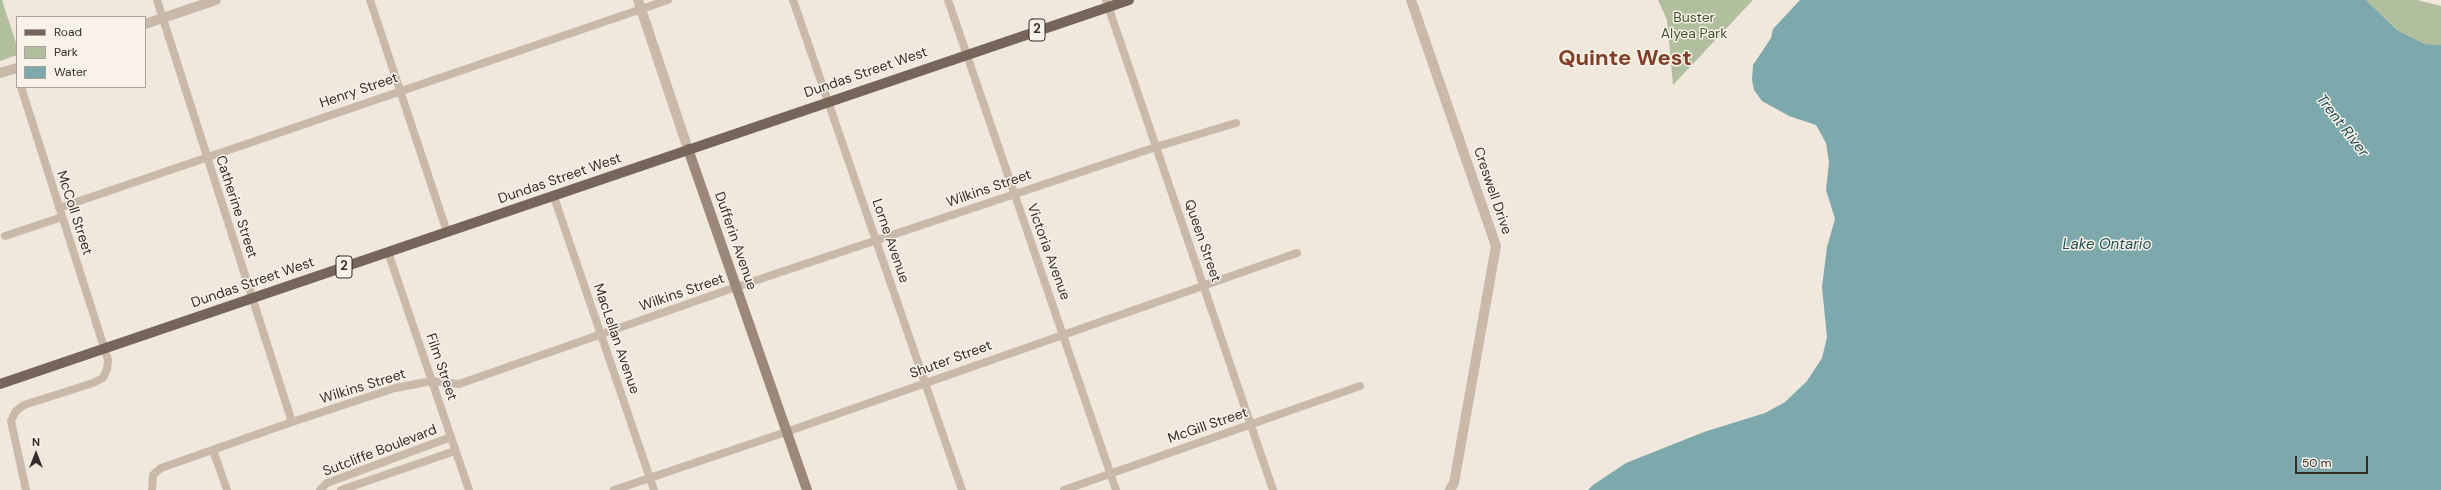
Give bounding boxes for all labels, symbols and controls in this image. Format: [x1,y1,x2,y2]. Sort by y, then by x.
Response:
park label: Buster Alyea Park [1661,10,1727,42]
legend [16,16,146,88]
road number: 2 [1029,19,1045,41]
text: Road [54,24,82,40]
text: Park [54,44,78,60]
street label: Dundas Street West [802,44,930,102]
district label: Quinte West [1558,46,1692,72]
text: Water [54,64,87,80]
street label: Henry Street [318,70,400,112]
water label: Trent River [2312,91,2372,161]
street label: Creswell Drive [1469,145,1515,237]
street label: Dundas Street West [496,150,624,208]
street label: Catherine Street [211,154,261,260]
street label: Wilkins Street [944,167,1034,211]
street label: McColl Street [52,169,96,257]
street label: Dufferin Avenue [710,190,760,292]
street label: Lorne Avenue [868,197,912,285]
street label: Queen Street [1180,198,1224,284]
street label: Victoria Avenue [1023,201,1073,303]
water label: Lake Ontario [2063,236,2151,254]
street label: Dundas Street West [189,254,317,312]
road number: 2 [336,256,352,278]
street label: Wilkins Street [637,271,727,315]
street label: MacLellan Avenue [589,282,643,396]
street label: Film Street [422,331,460,403]
street label: Shuter Street [908,337,994,383]
street label: Wilkins Street [318,366,408,408]
street label: McGill Street [1166,404,1250,448]
street label: Sutcliffe Boulevard [321,422,439,480]
north arrow [16,434,56,474]
text: N [32,435,40,449]
scale bar [2297,448,2370,474]
text: 50 m [2302,455,2331,471]

